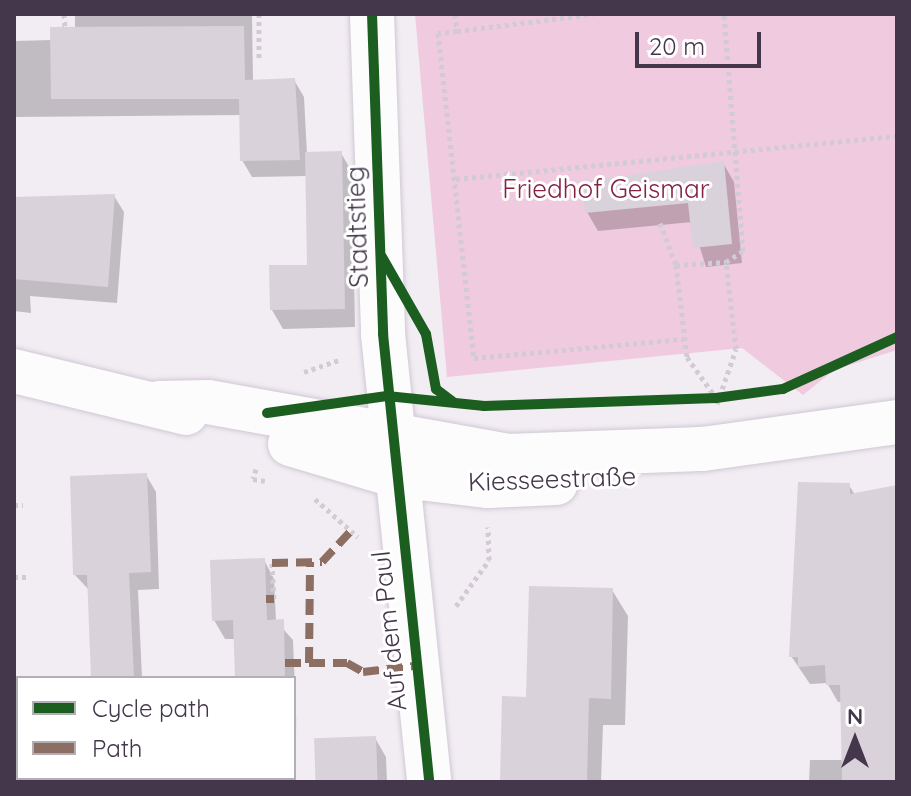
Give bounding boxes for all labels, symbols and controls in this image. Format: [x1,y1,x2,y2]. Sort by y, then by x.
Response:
scale bar [639,16,765,66]
text: 20 m [649,31,705,61]
street label: Stadtstieg [339,166,375,288]
park label: Friedhof Geismar [502,173,710,205]
street label: Kiesseestraße [467,460,637,498]
street label: Auf dem Paul [365,549,413,713]
legend [16,676,296,780]
text: Cycle path [92,693,210,723]
north arrow [815,700,895,780]
text: N [847,702,863,730]
text: Path [92,733,143,763]

